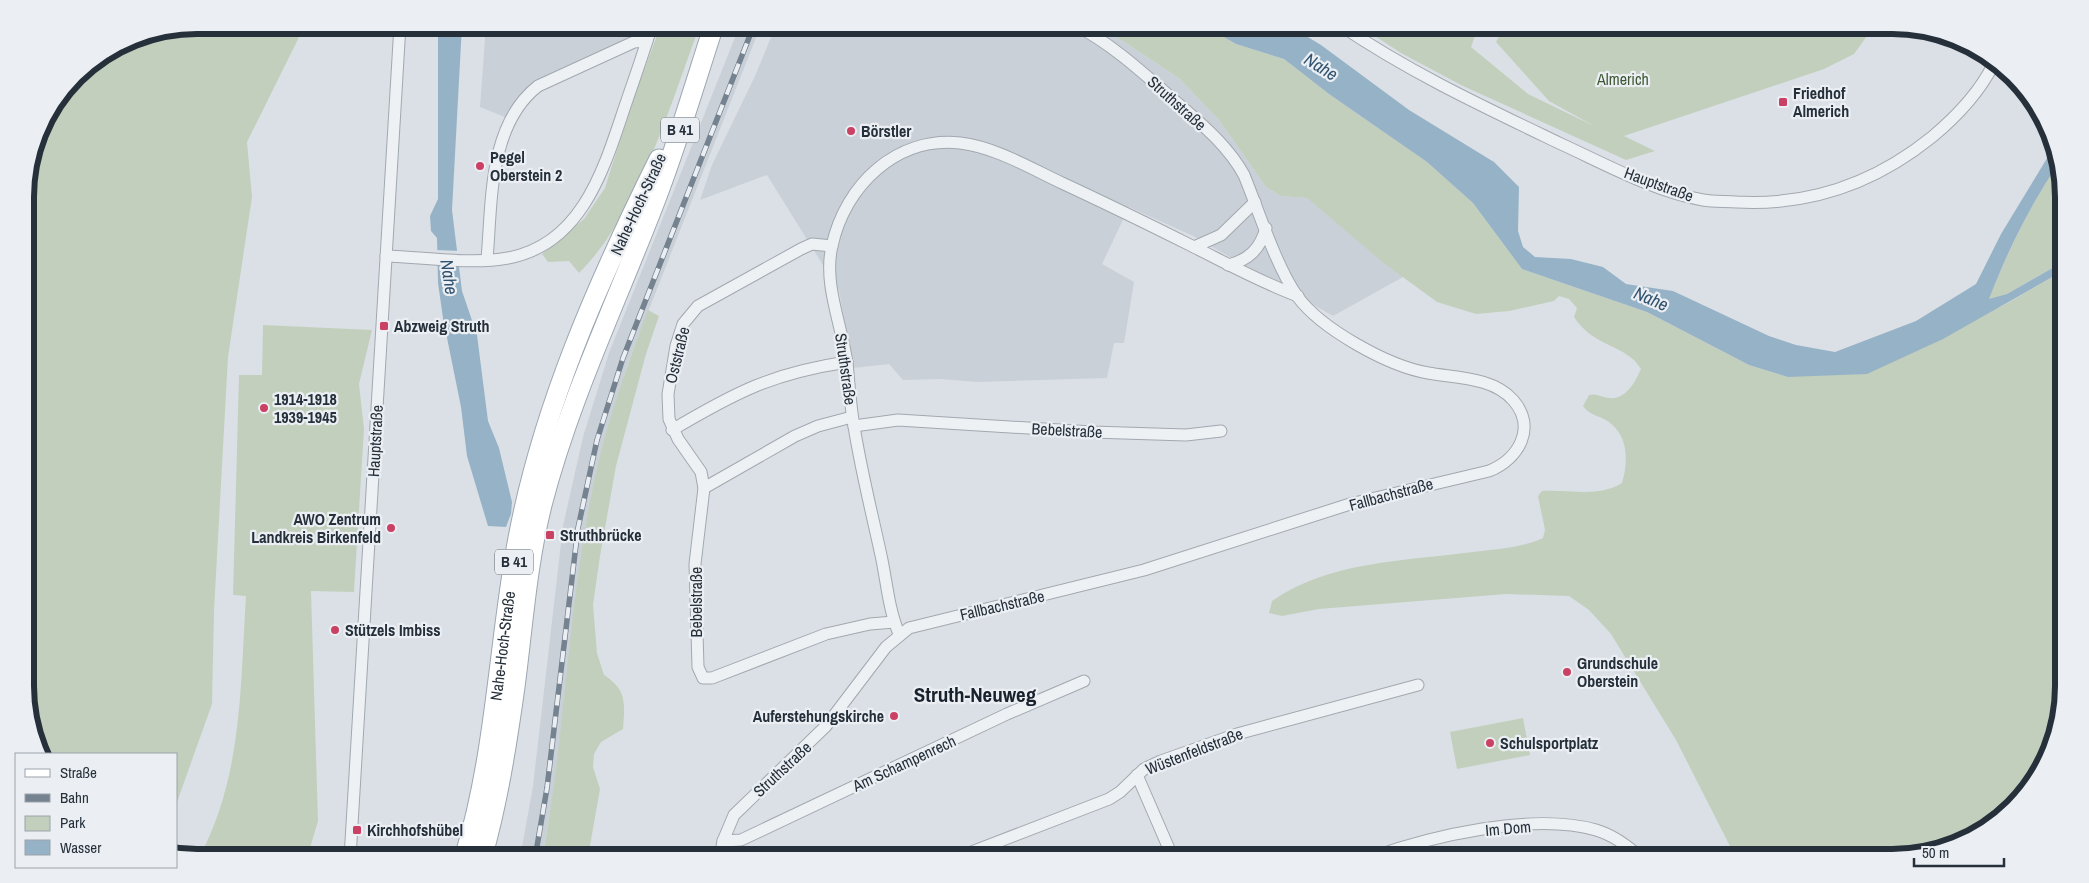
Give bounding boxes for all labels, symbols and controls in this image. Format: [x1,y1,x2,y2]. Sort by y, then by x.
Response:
water label: Nahe [1300,47,1343,87]
park label: Almerich [1596,68,1649,90]
street label: Struthstraße [1143,71,1211,135]
place label: Friedhof Almerich [1793,82,1849,122]
marker: Friedhof Almerich [1777,96,1789,108]
road number: B 41 [661,118,699,142]
place label: Börstler [861,120,912,142]
marker: Börstler [845,125,857,137]
place label: Pegel Oberstein 2 [490,146,562,186]
street label: Nahe-Hoch-Straße [605,149,671,259]
marker: Pegel Oberstein 2 [474,160,486,172]
street label: Hauptstraße [1621,161,1697,207]
water label: Nahe [434,258,465,296]
water label: Nahe [1630,280,1672,317]
place label: Abzweig Struth [394,315,490,337]
marker: Abzweig Struth [378,320,390,332]
street label: Oststraße [659,324,695,386]
street label: Struthstraße [830,332,862,406]
place label: 1914-1918 1939-1945 [274,388,337,428]
marker: 1914-1918 1939-1945 [258,402,270,414]
street label: Hauptstraße [362,404,388,478]
street label: Bebelstraße [1031,417,1103,443]
street label: Fallbachstraße [1347,472,1435,516]
place label: AWO Zentrum Landkreis Birkenfeld [251,508,381,548]
marker: AWO Zentrum Landkreis Birkenfeld [385,522,397,534]
place label: Struthbrücke [560,524,642,546]
marker: Struthbrücke [544,529,556,541]
road number: B 41 [495,550,533,574]
street label: Bebelstraße [685,567,707,637]
street label: Fallbachstraße [958,585,1046,625]
street label: Nahe-Hoch-Straße [484,590,520,702]
place label: Stützels Imbiss [345,619,441,641]
marker: Stützels Imbiss [329,624,341,636]
place label: Grundschule Oberstein [1577,652,1658,692]
marker: Grundschule Oberstein [1561,666,1573,678]
district label: Struth-Neuweg [914,680,1037,709]
place label: Auferstehungskirche [753,705,884,727]
marker: Auferstehungskirche [888,710,900,722]
street label: Wüstenfeldstraße [1142,722,1246,780]
street label: Am Schampenrech [848,729,959,797]
place label: Schulsportplatz [1500,732,1599,754]
street label: Struthstraße [748,736,816,802]
marker: Schulsportplatz [1484,737,1496,749]
legend [15,753,178,868]
text: Straße [60,762,97,783]
text: Bahn [60,787,89,808]
text: Park [60,812,86,833]
street label: Im Dom [1484,815,1532,841]
place label: Kirchhofshübel [367,819,463,841]
marker: Kirchhofshübel [351,824,363,836]
scale bar [1914,836,2004,868]
text: Wasser [60,837,101,858]
text: 50 m [1922,842,1949,863]

